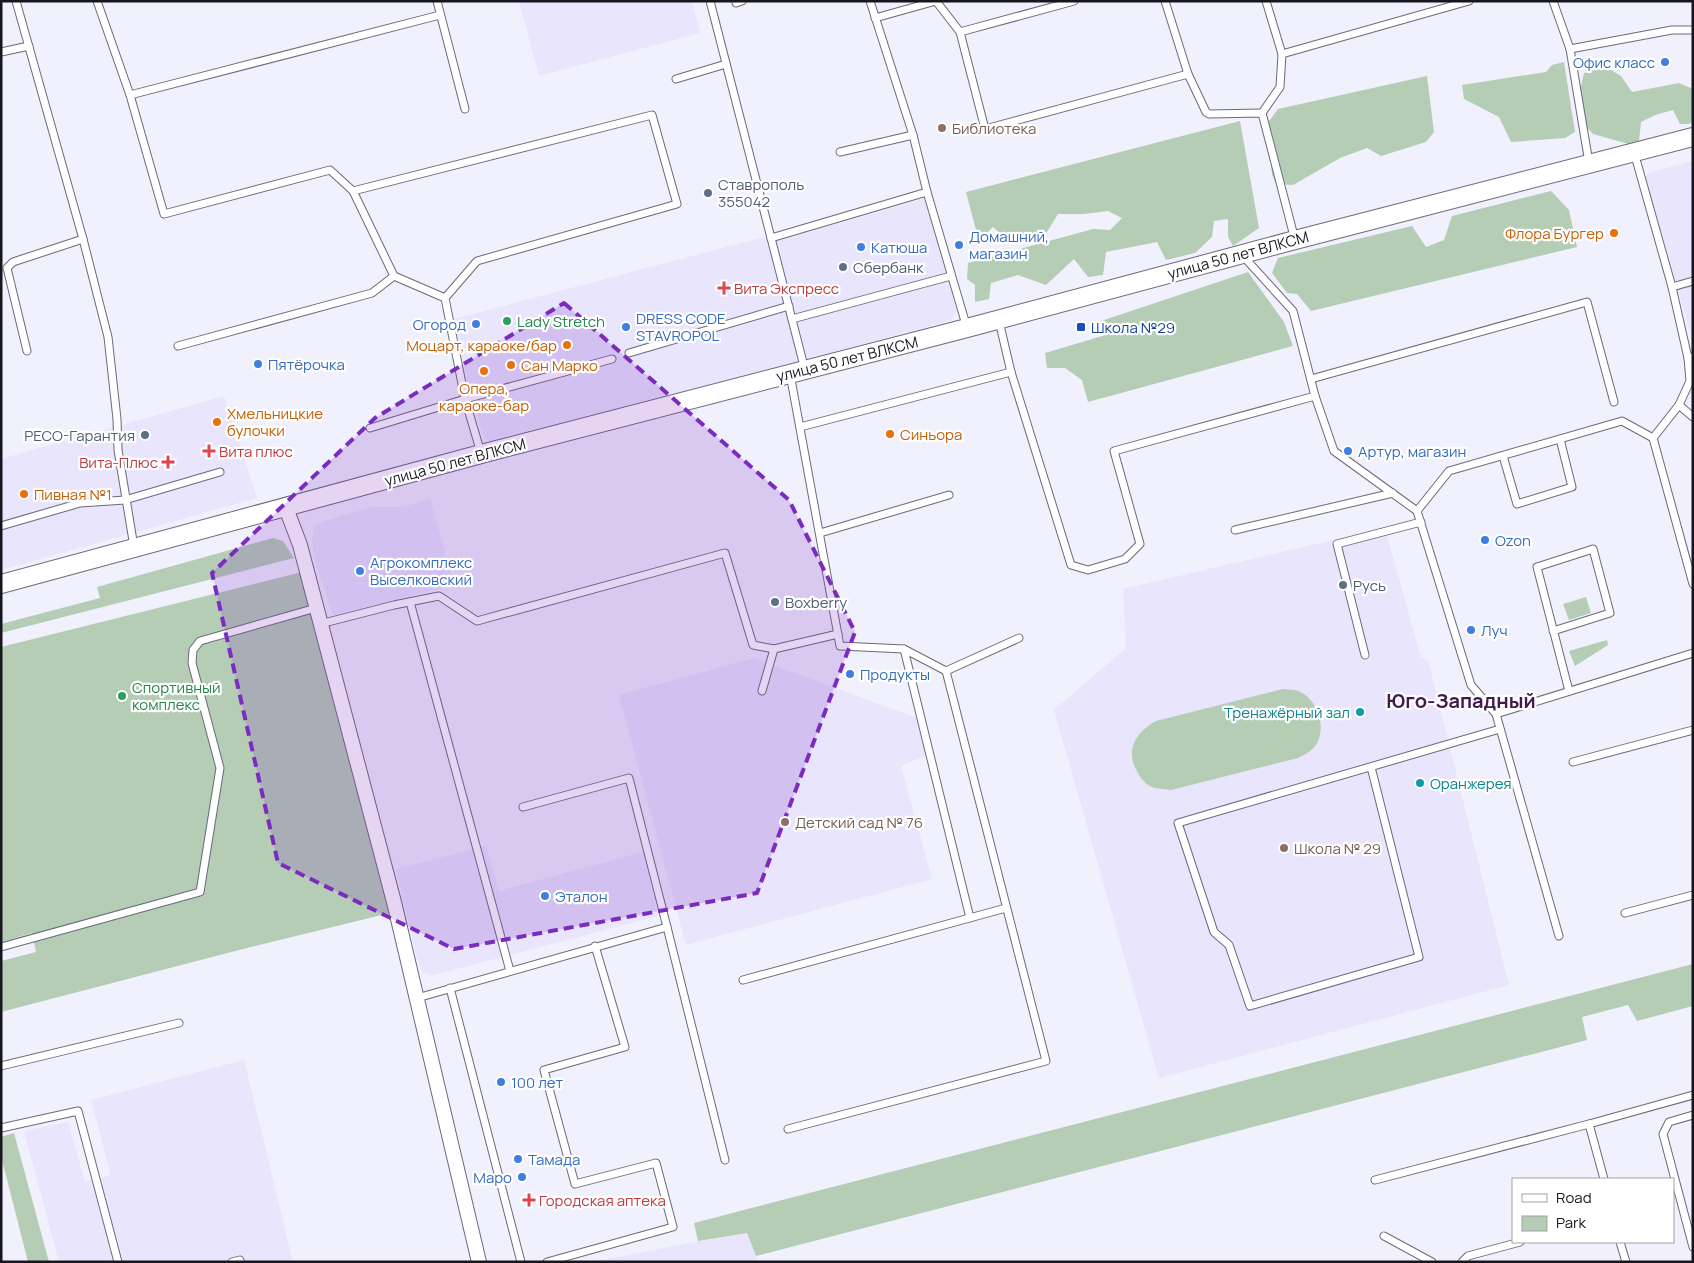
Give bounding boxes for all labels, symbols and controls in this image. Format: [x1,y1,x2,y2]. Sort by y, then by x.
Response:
place label: Офис класс [1573,52,1655,73]
marker: Офис класс [1659,56,1671,68]
place label: Библиотека [952,118,1036,139]
marker: Библиотека [936,122,948,134]
place label: Ставрополь 355042 [718,174,804,212]
marker: Ставрополь 355042 [702,187,714,199]
place label: Флора Бургер [1505,223,1604,244]
place label: Домашний, магазин [969,226,1049,264]
street label: улица 50 лет ВЛКСМ [1165,226,1311,284]
marker: Флора Бургер [1608,227,1620,239]
place label: Катюша [871,237,927,258]
marker: Домашний, магазин [953,239,965,251]
marker: Катюша [855,241,867,253]
place label: Сбербанк [853,257,924,278]
marker: Сбербанк [837,261,849,273]
place label: Вита Экспресс [734,278,839,299]
marker: Вита Экспресс [718,282,730,294]
place label: DRESS CODE STAVROPOL [636,308,726,346]
place label: Lady Stretch [517,311,605,332]
place label: Огород [413,314,466,335]
marker: Lady Stretch [501,315,513,327]
place label: Школа №29 [1091,317,1175,338]
marker: Огород [470,318,482,330]
marker: DRESS CODE STAVROPOL [620,321,632,333]
marker: Школа №29 [1075,321,1087,333]
street label: улица 50 лет ВЛКСМ [774,331,920,387]
place label: Моцарт, караоке/бар [406,335,557,356]
marker: Моцарт, караоке/бар [561,339,573,351]
place label: Пятёрочка [268,354,345,375]
place label: Сан Марко [521,355,598,376]
marker: Пятёрочка [252,358,264,370]
marker: Сан Марко [505,359,517,371]
marker: Опера, караоке-бар [478,365,490,377]
place label: Опера, караоке-бар [439,378,529,416]
place label: Хмельницкие булочки [227,403,323,441]
marker: Хмельницкие булочки [211,416,223,428]
place label: Синьора [900,424,962,445]
place label: РЕСО-Гарантия [24,425,135,446]
marker: Синьора [884,428,896,440]
marker: РЕСО-Гарантия [139,429,151,441]
street label: улица 50 лет ВЛКСМ [382,433,528,491]
place label: Вита плюс [219,441,293,462]
place label: Артур, магазин [1358,441,1466,462]
marker: Вита плюс [203,445,215,457]
marker: Артур, магазин [1342,445,1354,457]
place label: Вита-Плюс [79,452,158,473]
marker: Вита-Плюс [162,456,174,468]
place label: Пивная №1 [34,484,112,505]
marker: Пивная №1 [18,488,30,500]
place label: Ozon [1495,530,1531,551]
marker: Ozon [1479,534,1491,546]
place label: Агрокомплекс Выселковский [370,552,472,590]
marker: Агрокомплекс Выселковский [354,565,366,577]
place label: Русь [1353,575,1386,596]
marker: Русь [1337,579,1349,591]
place label: Boxberry [785,592,847,613]
marker: Boxberry [769,596,781,608]
place label: Луч [1481,620,1508,641]
marker: Луч [1465,624,1477,636]
place label: Продукты [860,664,930,685]
marker: Продукты [844,668,856,680]
place label: Спортивный комплекс [132,677,221,715]
district label: Юго-Западный [1386,687,1536,714]
marker: Спортивный комплекс [116,690,128,702]
place label: Тренажёрный зал [1224,702,1350,723]
marker: Тренажёрный зал [1354,706,1366,718]
place label: Оранжерея [1430,773,1512,794]
marker: Оранжерея [1414,777,1426,789]
place label: Детский сад № 76 [795,812,923,833]
marker: Детский сад № 76 [779,816,791,828]
place label: Школа № 29 [1294,838,1381,859]
marker: Школа № 29 [1278,842,1290,854]
place label: Эталон [555,886,608,907]
marker: Эталон [539,890,551,902]
place label: 100 лет [511,1072,563,1093]
marker: 100 лет [495,1076,507,1088]
place label: Тамада [528,1149,580,1170]
marker: Тамада [512,1153,524,1165]
place label: Маро [473,1167,512,1188]
marker: Маро [516,1171,528,1183]
legend [1512,1178,1674,1243]
text: Road [1556,1187,1592,1208]
place label: Городская аптека [539,1190,666,1211]
marker: Городская аптека [523,1194,535,1206]
text: Park [1556,1212,1586,1233]

